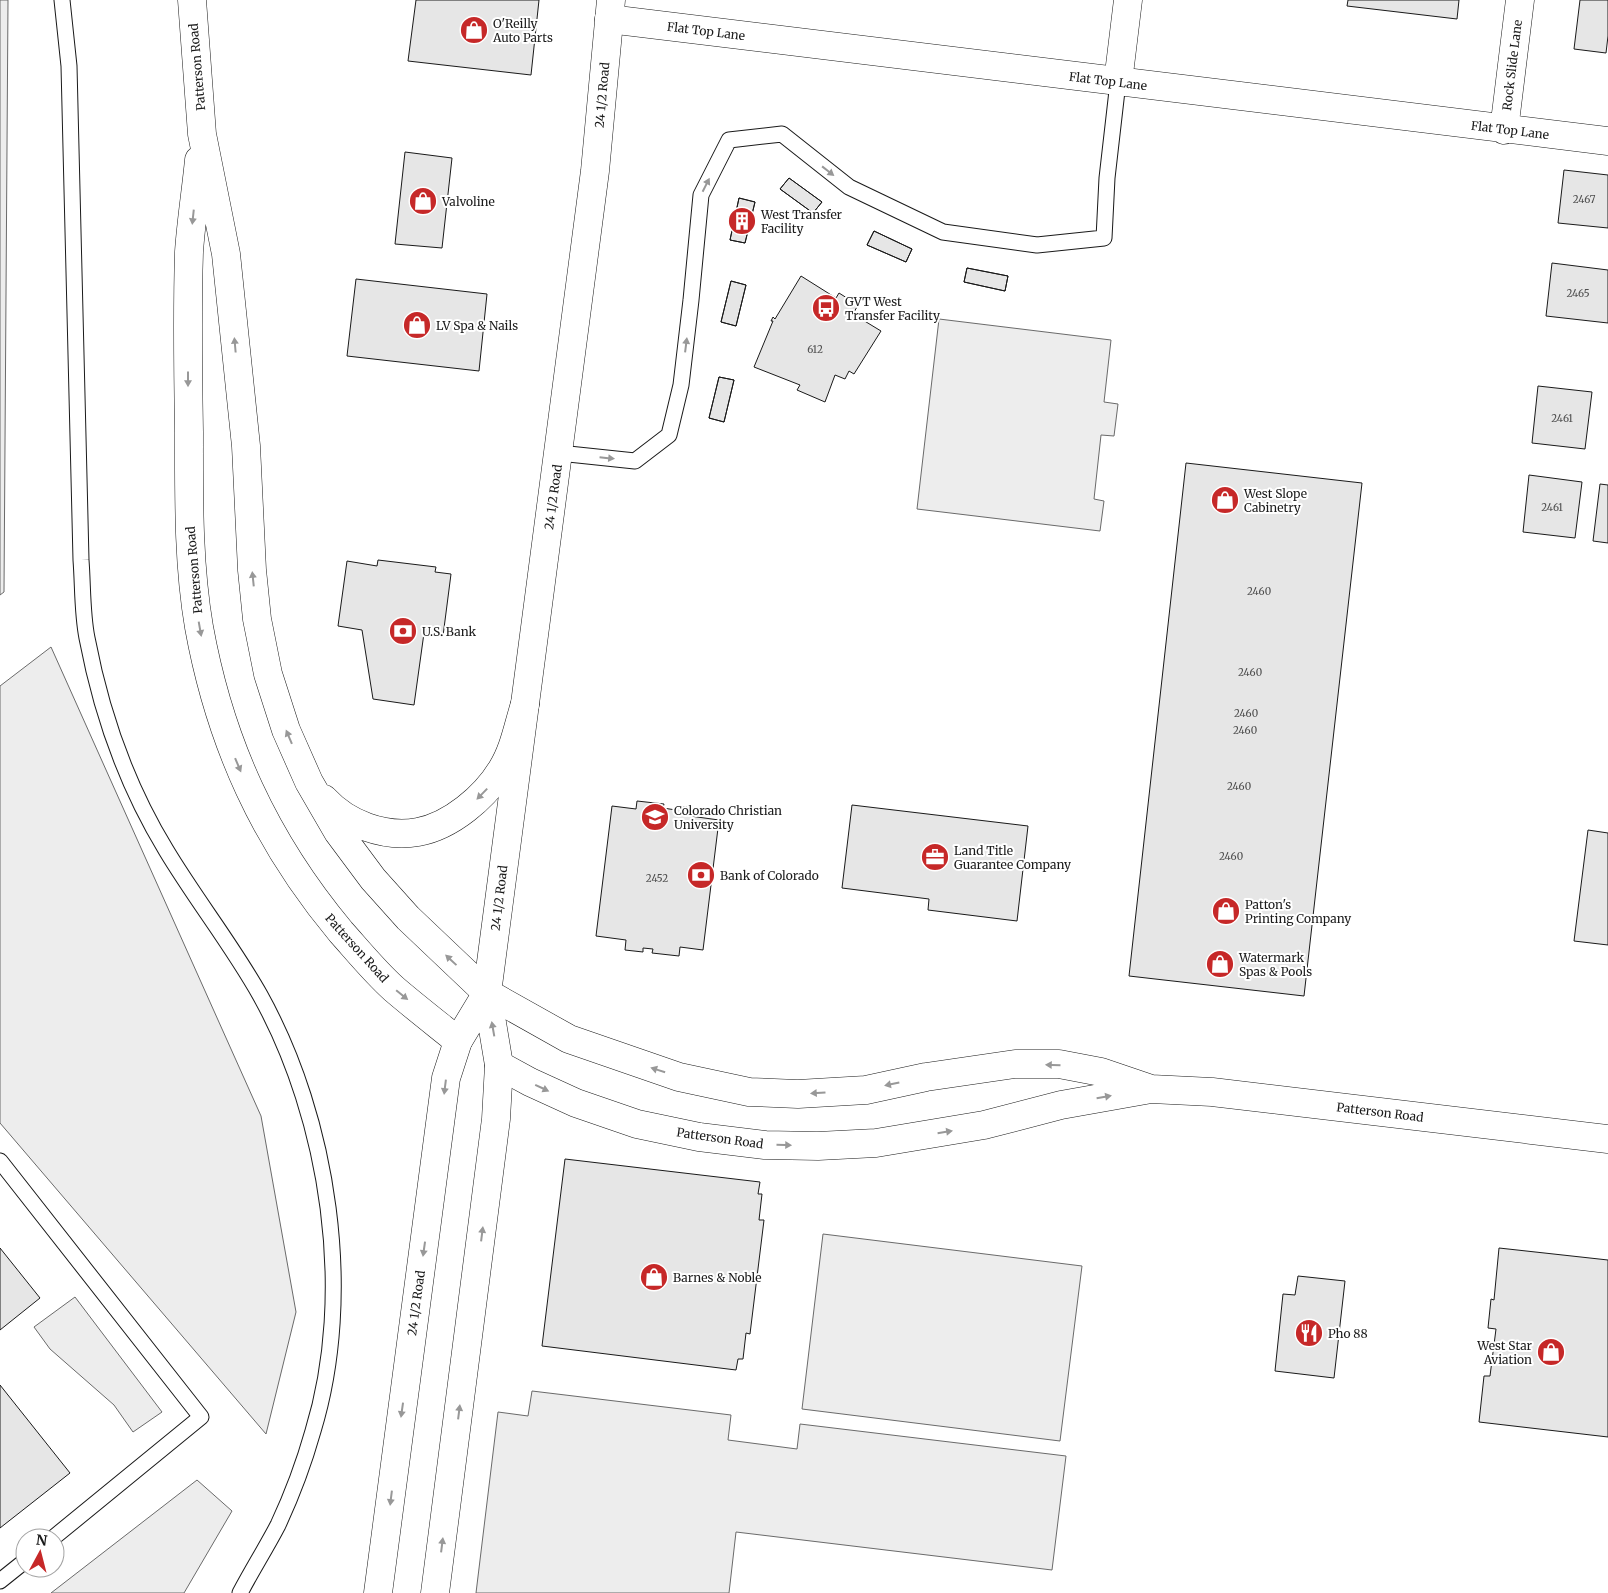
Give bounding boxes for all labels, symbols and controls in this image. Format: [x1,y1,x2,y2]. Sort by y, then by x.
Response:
shop icon: O'Reilly Auto Parts [459,15,489,45]
place label: O'Reilly Auto Parts [492,16,553,45]
street label: Flat Top Lane [666,19,746,43]
street label: Rock Slide Lane [1499,19,1525,111]
street label: Patterson Road [186,23,208,111]
street label: 24 1/2 Road [592,62,612,128]
street label: Flat Top Lane [1068,69,1148,93]
street label: Flat Top Lane [1470,118,1550,142]
one-way arrow [821,165,834,176]
one-way arrow [702,177,710,192]
shop icon: Valvoline [408,186,438,216]
house number: 2467 [1573,193,1596,206]
place label: Valvoline [441,194,495,209]
building icon: West Transfer Facility [727,206,757,236]
place label: West Transfer Facility [760,207,843,236]
one-way arrow [189,209,197,225]
house number: 2465 [1566,287,1590,300]
bus stop icon: GVT West Transfer Facility [811,293,841,323]
place label: GVT West Transfer Facility [845,294,940,323]
shop icon: LV Spa & Nails [402,310,432,340]
place label: LV Spa & Nails [436,318,518,333]
one-way arrow [231,337,239,353]
one-way arrow [682,337,690,353]
house number: 612 [807,343,823,356]
one-way arrow [184,372,192,388]
house number: 2461 [1551,412,1573,425]
one-way arrow [600,454,616,462]
street label: 24 1/2 Road [541,463,565,531]
shop icon: West Slope Cabinetry [1210,485,1240,515]
place label: West Slope Cabinetry [1243,486,1307,515]
house number: 2461 [1541,501,1563,514]
street label: Patterson Road [183,526,205,614]
one-way arrow [249,571,257,587]
house number: 2460 [1247,585,1271,598]
bank icon: U.S. Bank [388,616,418,646]
one-way arrow [196,621,204,636]
place label: U.S. Bank [422,624,477,639]
house number: 2460 [1238,666,1262,679]
house number: 2460 [1234,707,1258,720]
house number: 2460 [1233,724,1257,737]
one-way arrow [285,730,293,744]
one-way arrow [235,758,243,772]
house number: 2460 [1227,780,1251,793]
one-way arrow [476,788,488,800]
school or university icon: Colorado Christian University [640,802,670,832]
place label: Colorado Christian University [674,803,782,832]
office icon: Land Title Guarantee Company [920,842,950,872]
place label: Land Title Guarantee Company [954,843,1071,872]
house number: 2460 [1219,850,1243,863]
bank icon: Bank of Colorado [686,860,716,890]
street label: 24 1/2 Road [488,864,510,932]
place label: Bank of Colorado [720,868,819,883]
house number: 2452 [646,872,668,885]
shop icon: Patton's Printing Company [1211,896,1241,926]
place label: Patton's Printing Company [1245,897,1351,926]
street label: Patterson Road [322,910,392,986]
shop icon: Watermark Spas & Pools [1205,949,1235,979]
place label: Watermark Spas & Pools [1238,950,1312,979]
one-way arrow [445,954,457,966]
one-way arrow [395,990,408,1001]
one-way arrow [489,1021,497,1037]
one-way arrow [1045,1060,1061,1068]
one-way arrow [650,1066,665,1074]
one-way arrow [440,1080,448,1096]
one-way arrow [885,1080,900,1088]
one-way arrow [535,1084,549,1092]
one-way arrow [810,1090,826,1098]
one-way arrow [1096,1093,1112,1101]
street label: Patterson Road [1336,1099,1424,1125]
street label: Patterson Road [676,1124,764,1152]
one-way arrow [938,1127,954,1135]
one-way arrow [776,1141,792,1149]
one-way arrow [478,1226,486,1242]
one-way arrow [420,1241,428,1257]
shop icon: Barnes & Noble [639,1262,669,1292]
street label: 24 1/2 Road [404,1269,428,1337]
place label: Barnes & Noble [673,1270,761,1285]
restaurant icon: Pho 88 [1294,1318,1324,1348]
place label: Pho 88 [1328,1326,1368,1341]
shop icon: West Star Aviation [1536,1337,1566,1367]
place label: West Star Aviation [1476,1338,1533,1367]
one-way arrow [398,1402,406,1418]
one-way arrow [455,1404,463,1420]
one-way arrow [387,1490,395,1506]
north arrow [15,1528,65,1578]
text: N [35,1530,48,1550]
one-way arrow [438,1536,446,1552]

